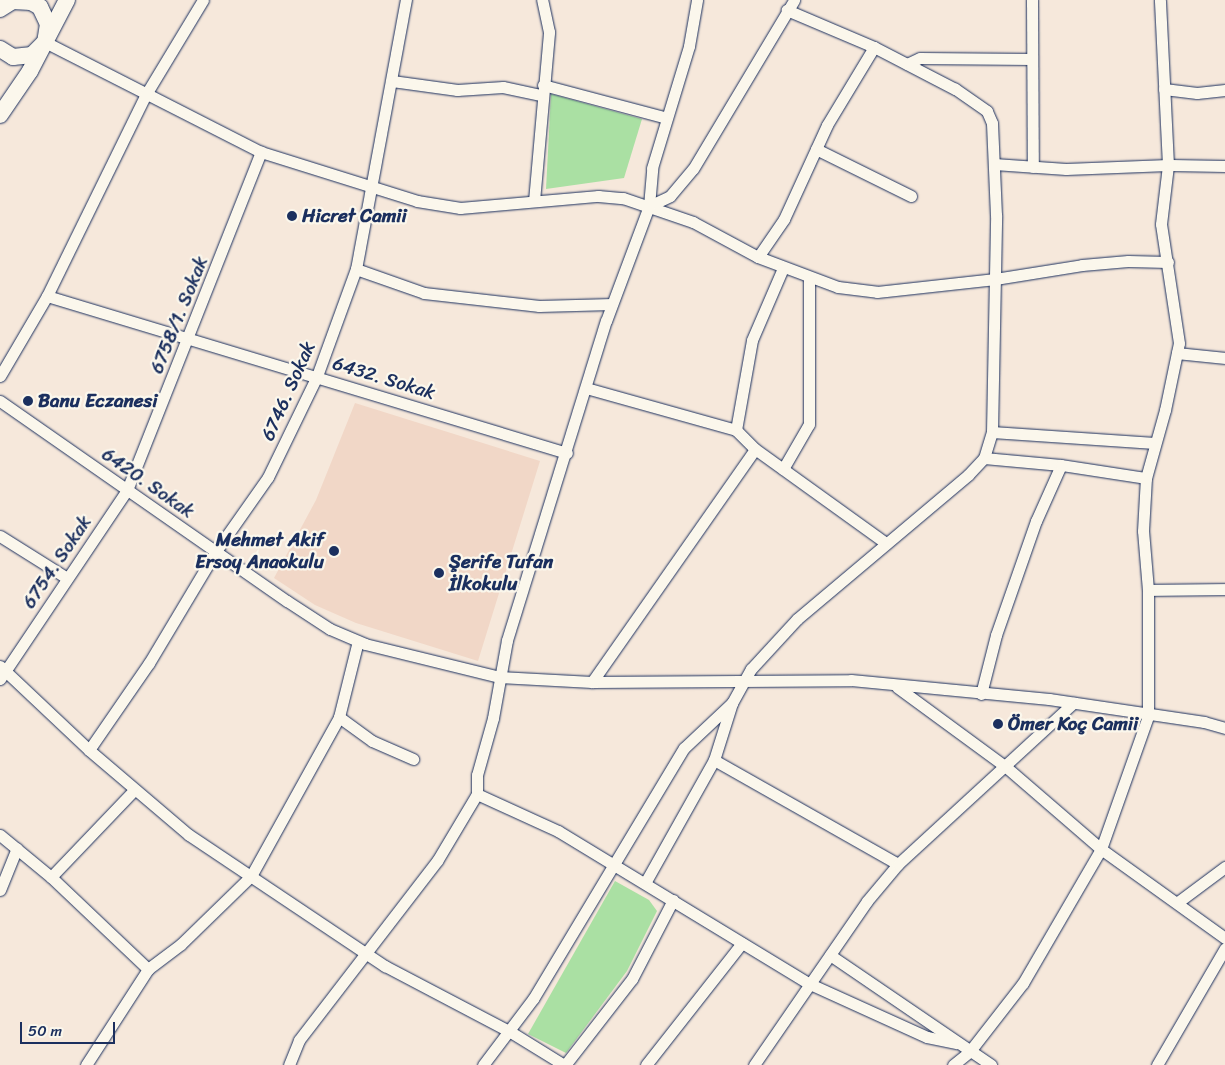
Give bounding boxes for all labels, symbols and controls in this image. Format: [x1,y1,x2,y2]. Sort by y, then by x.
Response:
place label: Hicret Camii [302,205,407,227]
marker: Hicret Camii [286,210,298,222]
street label: 6758/1. Sokak [145,253,213,377]
street label: 6746. Sokak [256,338,320,444]
street label: 6432. Sokak [330,352,438,404]
place label: Banu Eczanesi [38,390,158,412]
marker: Banu Eczanesi [22,395,34,407]
street label: 6420. Sokak [97,443,199,523]
street label: 6754. Sokak [18,511,96,613]
place label: Mehmet Akif Ersoy Anaokulu [195,529,324,573]
marker: Mehmet Akif Ersoy Anaokulu [328,545,340,557]
place label: Şerife Tufan İlkokulu [449,551,553,595]
marker: Şerife Tufan İlkokulu [433,567,445,579]
place label: Ömer Koç Camii [1008,713,1139,735]
marker: Ömer Koç Camii [992,718,1004,730]
scale bar [22,1012,118,1044]
text: 50 m [28,1018,62,1044]

